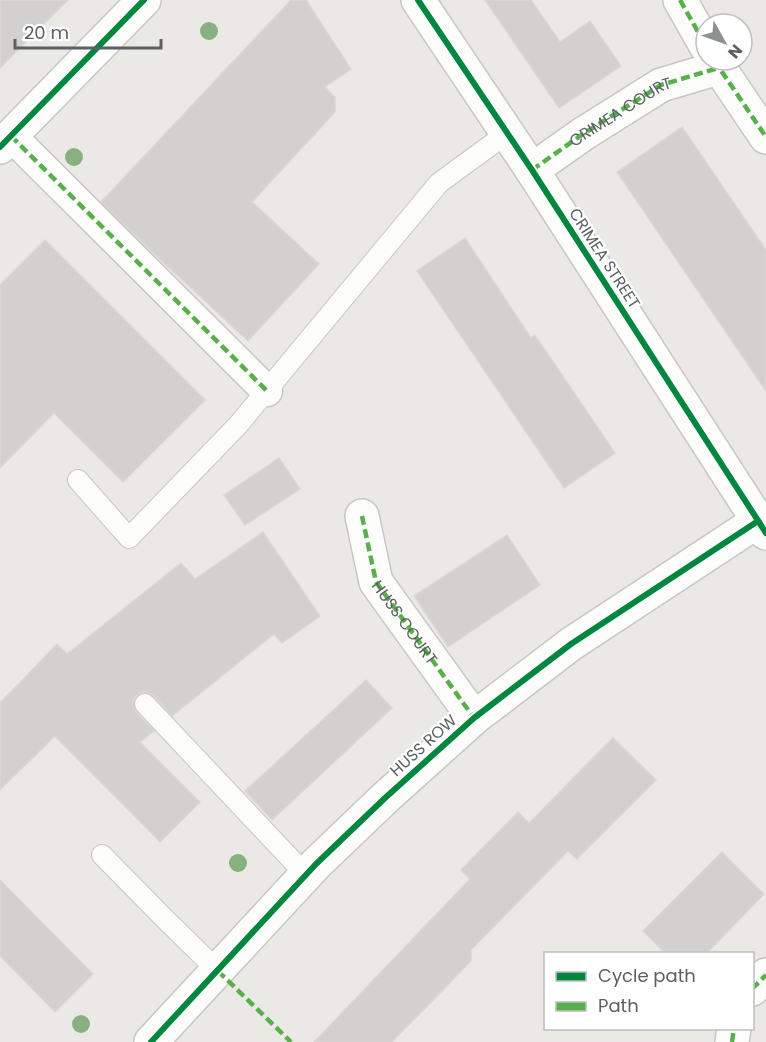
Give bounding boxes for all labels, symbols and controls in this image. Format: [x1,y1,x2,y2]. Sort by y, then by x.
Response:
scale bar [15,12,160,50]
north arrow [694,12,754,72]
text: 20 m [24,20,69,45]
text: N [722,39,748,63]
street label: CRIMEA COURT [564,71,674,152]
street label: CRIMEA STREET [563,203,646,313]
street label: HUSS COURT [366,576,443,670]
street label: HUSS ROW [385,709,462,782]
legend [544,952,754,1030]
text: Cycle path [598,963,696,988]
text: Path [598,993,639,1018]

